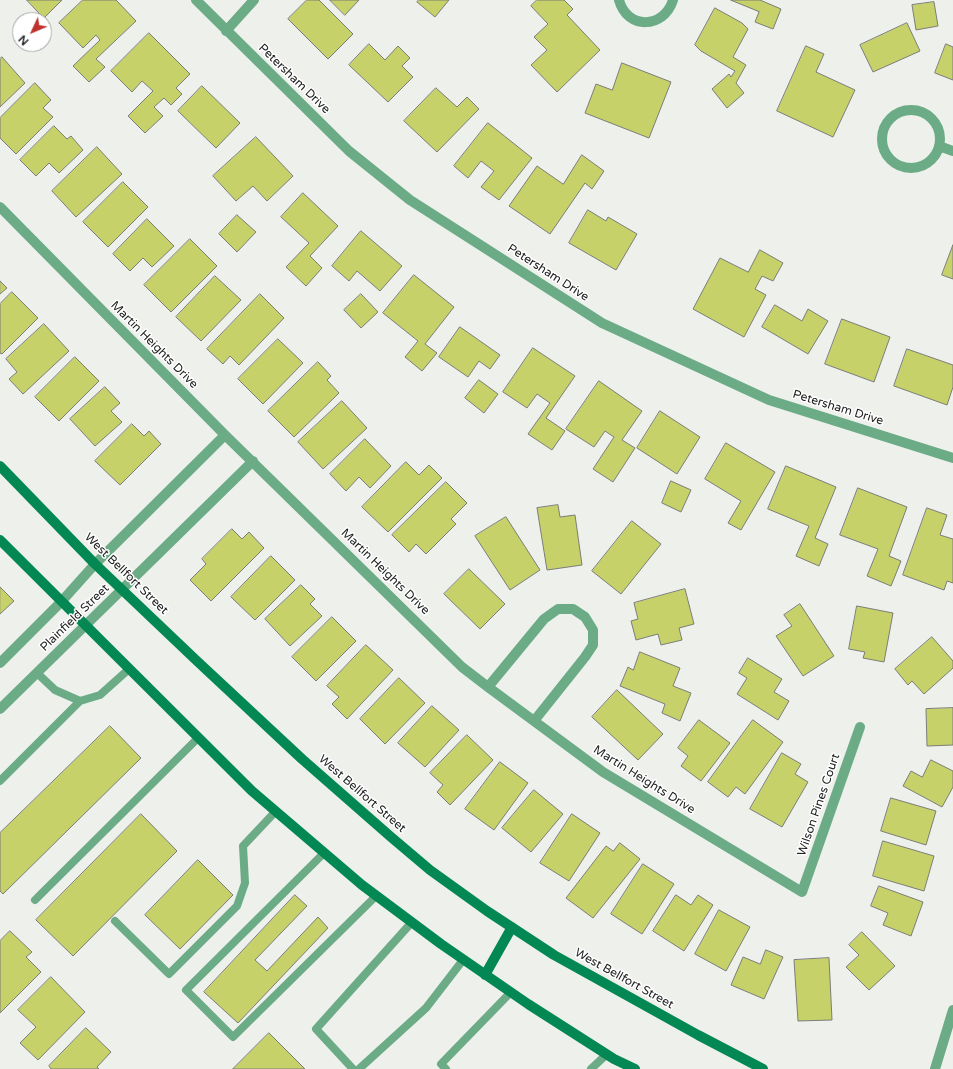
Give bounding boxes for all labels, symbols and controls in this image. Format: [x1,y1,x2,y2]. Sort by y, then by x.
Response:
north arrow [12,12,52,52]
text: N [16,32,31,48]
street label: Petersham Drive [255,41,333,117]
street label: Petersham Drive [505,241,591,305]
street label: Martin Heights Drive [107,298,201,392]
street label: Petersham Drive [791,387,885,429]
street label: Martin Heights Drive [338,526,432,618]
street label: West Bellfort Street [81,530,171,618]
street label: Plainfield Street [38,581,112,655]
street label: Martin Heights Drive [590,743,698,817]
street label: West Bellfort Street [315,752,409,836]
street label: Wilson Pines Court [795,752,843,858]
street label: West Bellfort Street [572,946,676,1012]

